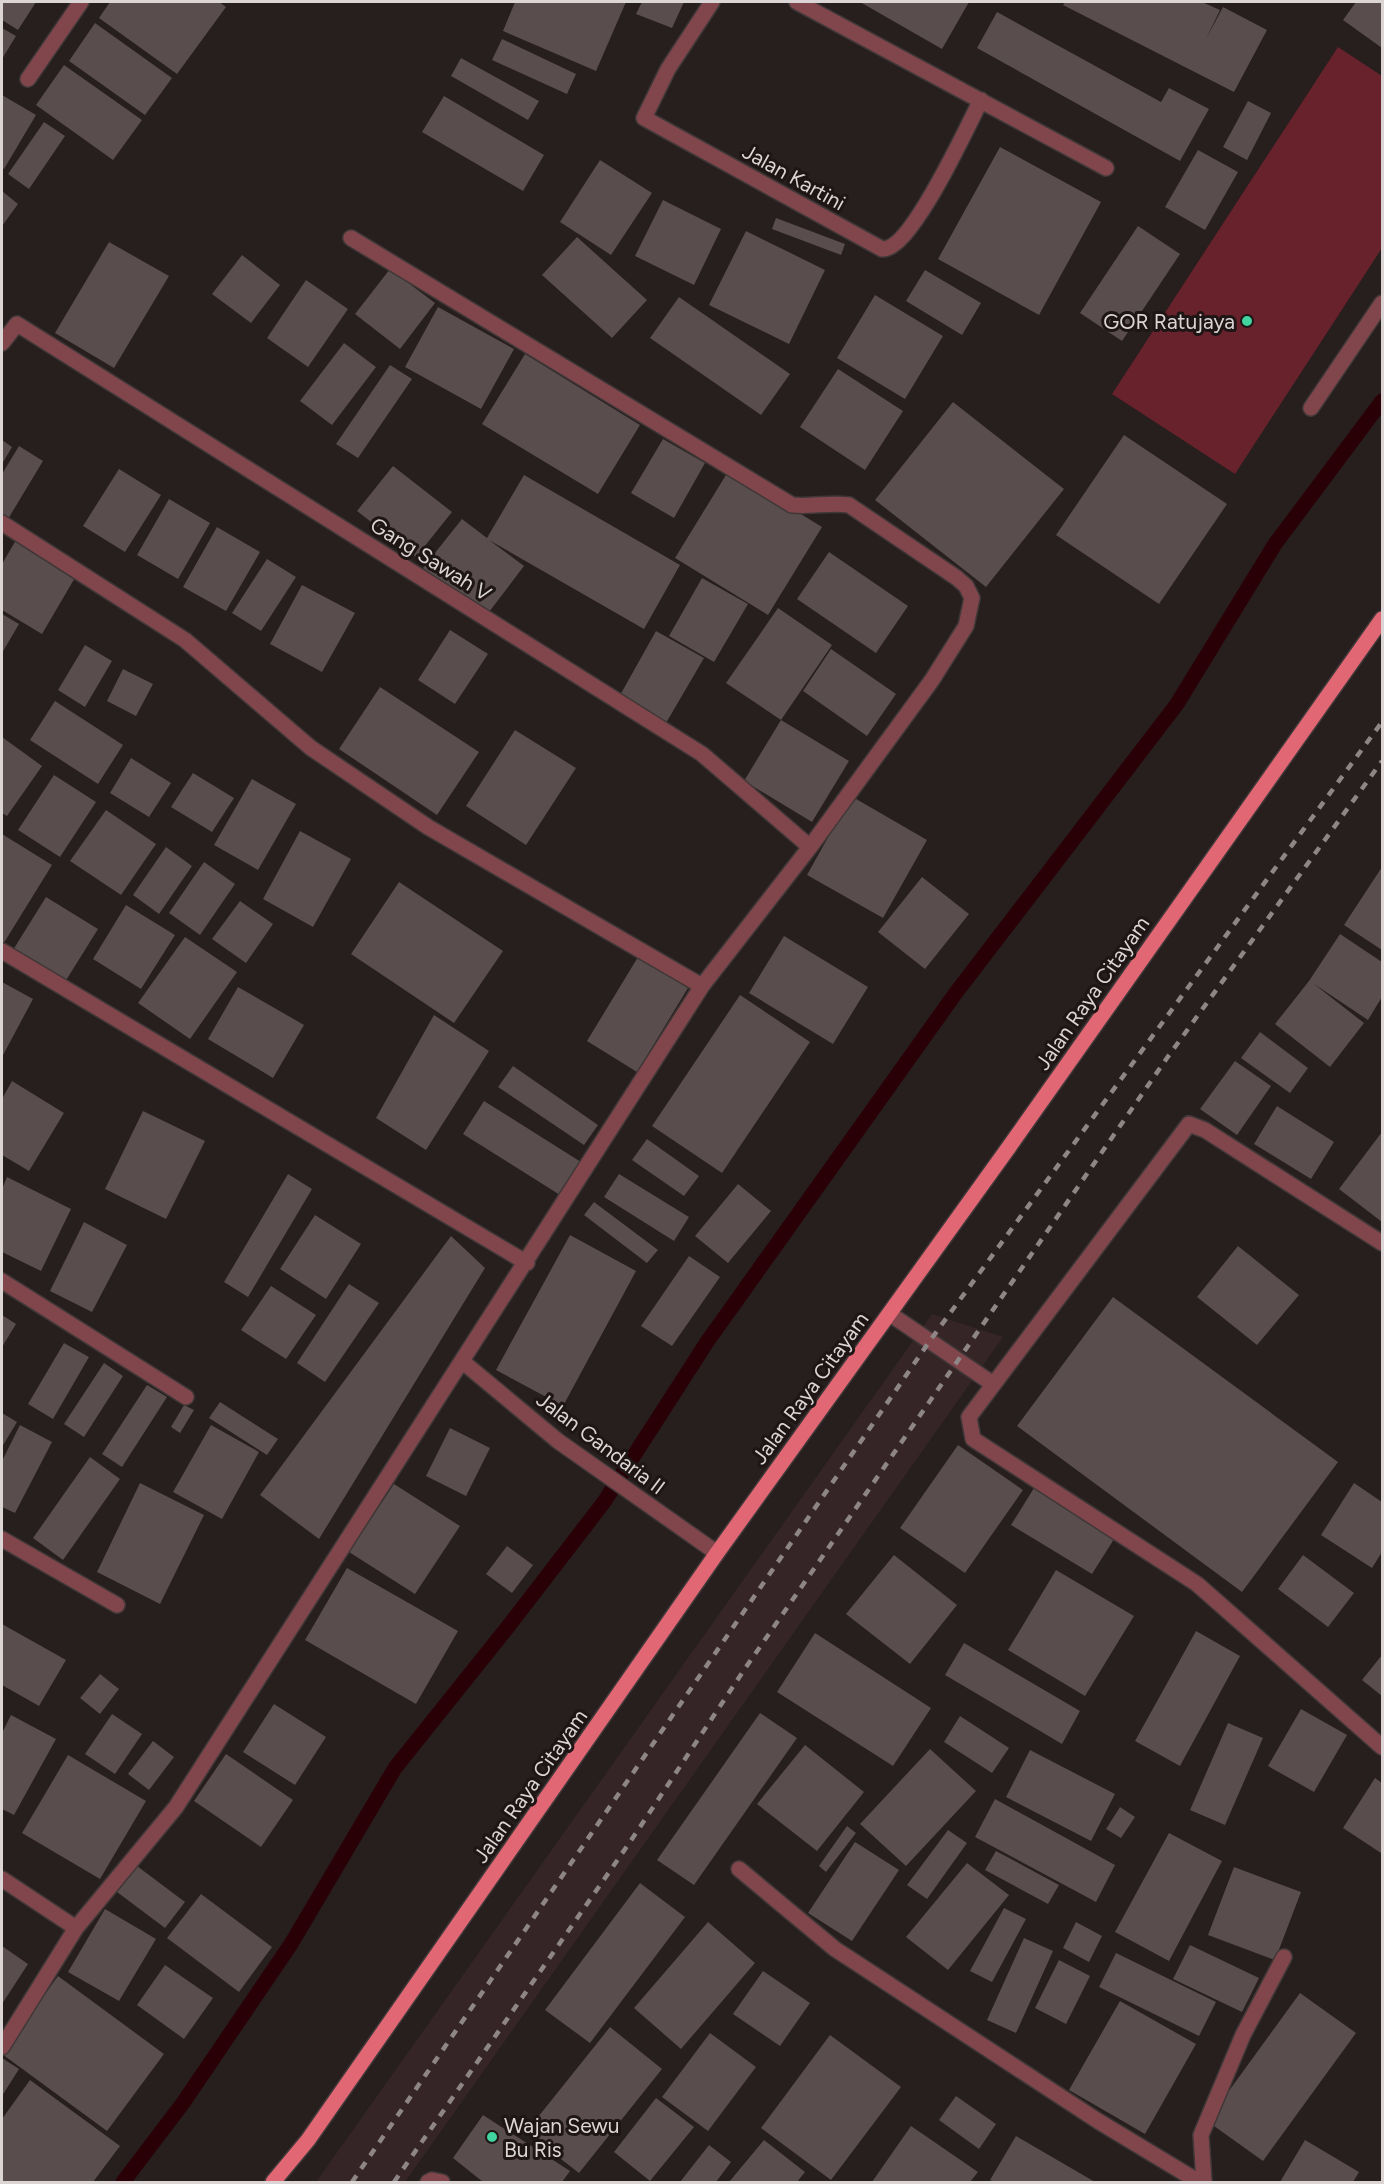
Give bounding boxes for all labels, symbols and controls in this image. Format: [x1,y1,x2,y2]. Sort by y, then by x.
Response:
street label: Jalan Kartini [738,139,850,215]
place label: GOR Ratujaya [1103,309,1235,334]
marker: GOR Ratujaya [1240,314,1254,328]
street label: Gang Sawah V [366,512,496,606]
street label: Jalan Raya Citayam [1030,911,1154,1075]
street label: Jalan Raya Citayam [746,1307,874,1469]
street label: Jalan Gandaria II [532,1387,670,1499]
street label: Jalan Raya Citayam [468,1704,592,1868]
place label: Wajan Sewu Bu Ris [504,2113,620,2162]
marker: Wajan Sewu Bu Ris [485,2130,499,2144]

